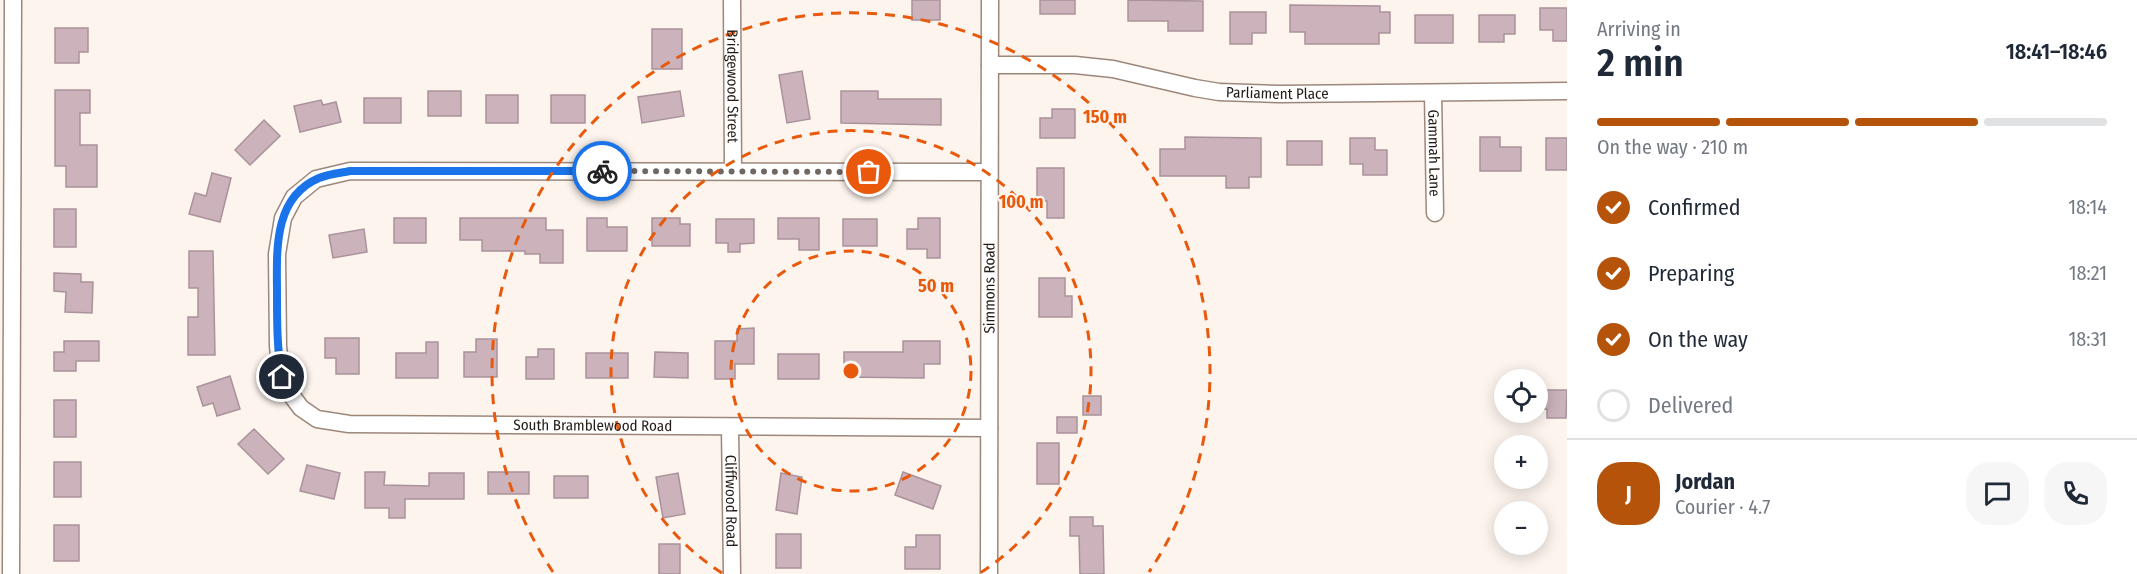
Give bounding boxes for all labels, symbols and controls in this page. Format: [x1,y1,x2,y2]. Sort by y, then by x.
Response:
text: Arriving in [1597,17,1681,41]
street label: Bridgewood Street [723,29,742,143]
text: 18:41–18:46 [2006,38,2107,65]
text: 2 min [1597,40,1684,86]
street label: Parliament Place [1226,83,1329,103]
text: 150 m [1083,106,1127,128]
street label: Gammah Lane [1424,109,1444,197]
text: On the way · 210 m [1597,135,1748,159]
courier [572,141,632,201]
pin [843,146,894,197]
icon: bike [586,155,619,188]
icon: bag [852,155,885,188]
text: 100 m [999,191,1043,213]
icon: check [1597,191,1630,224]
text: Confirmed [1648,194,1741,221]
text: 18:14 [2068,195,2107,219]
street label: Simmons Road [980,242,999,334]
icon: check [1597,257,1630,290]
text: Preparing [1648,260,1734,287]
text: 18:21 [2069,261,2107,285]
text: 50 m [918,275,954,297]
icon: check [1597,323,1630,356]
text: On the way [1648,326,1748,353]
text: 18:31 [2068,327,2107,351]
pin [256,351,307,402]
icon: home [265,360,298,393]
centre of rings [841,361,861,381]
map controls [1494,369,1548,555]
button: locate [1494,369,1548,423]
text: Delivered [1648,392,1733,419]
street label: South Bramblewood Road [513,416,672,435]
button: + [1494,435,1548,489]
street label: Cliffwood Road [721,455,741,547]
button: chat [1966,462,2029,525]
button: phone [2044,462,2107,525]
text: Jordan [1675,468,1735,495]
text: J [1625,480,1632,507]
text: Courier · 4.7 [1675,495,1770,519]
button: − [1494,501,1548,555]

